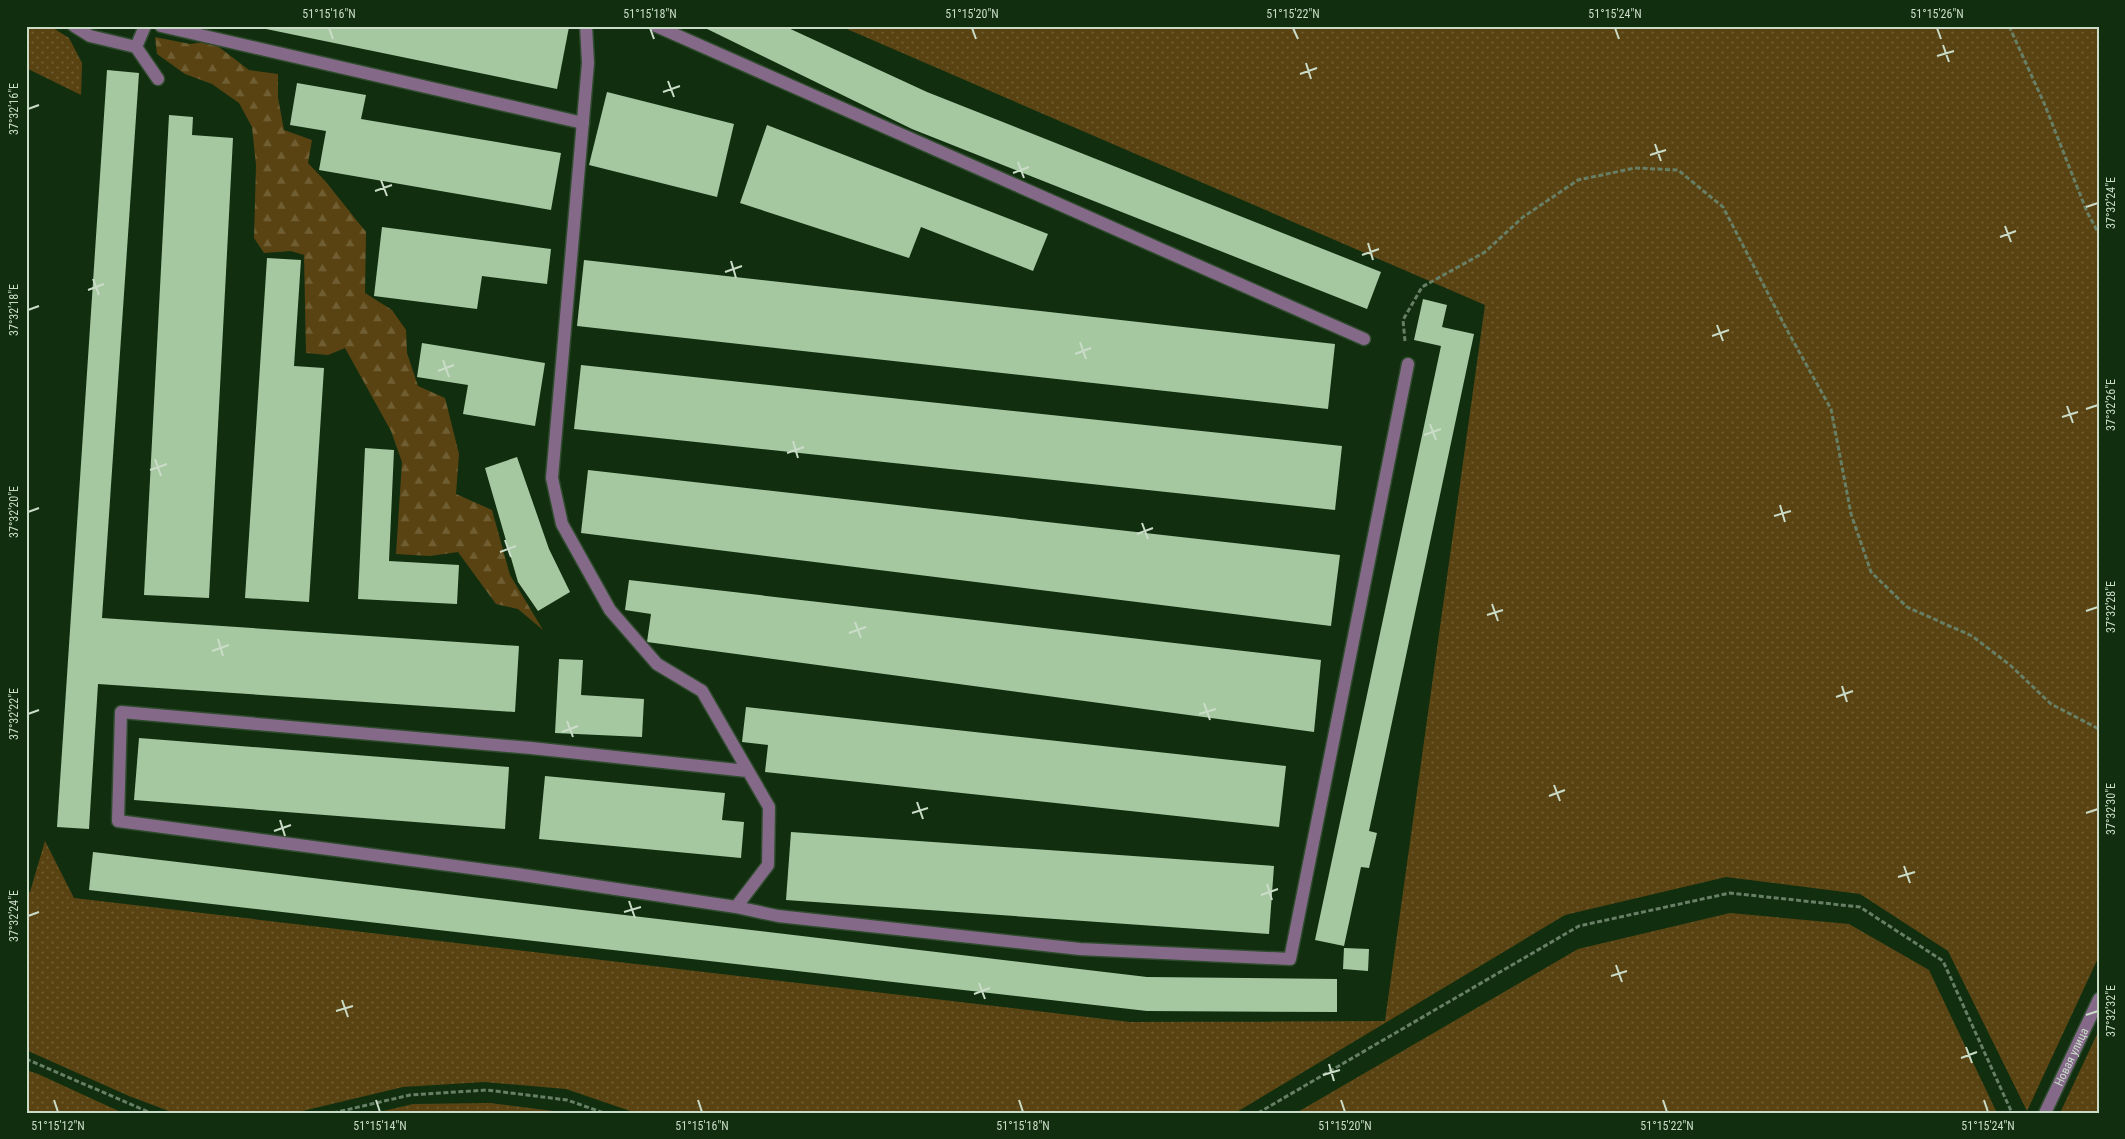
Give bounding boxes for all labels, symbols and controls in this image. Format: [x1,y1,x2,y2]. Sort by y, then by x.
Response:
text: 51°15'16"N [302,7,356,21]
text: 51°15'18"N [623,7,677,21]
text: 51°15'20"N [945,7,999,21]
text: 51°15'22"N [1266,7,1320,21]
text: 51°15'24"N [1588,7,1642,21]
text: 51°15'26"N [1910,7,1964,21]
text: 37°32'16"E [7,83,21,135]
text: 37°32'24"E [2104,177,2118,229]
text: 37°32'18"E [7,284,21,336]
text: 37°32'26"E [2104,379,2118,431]
text: 37°32'20"E [7,486,21,538]
text: 37°32'28"E [2104,581,2118,633]
text: 37°32'22"E [7,688,21,740]
text: 37°32'30"E [2104,783,2118,835]
text: 37°32'24"E [7,890,21,942]
text: 37°32'32"E [2104,985,2118,1037]
street label: Новая улица [2052,1025,2091,1088]
text: 51°15'12"N [31,1119,85,1133]
text: 51°15'14"N [353,1119,407,1133]
text: 51°15'16"N [675,1119,729,1133]
text: 51°15'18"N [996,1119,1050,1133]
text: 51°15'20"N [1318,1119,1372,1133]
text: 51°15'22"N [1640,1119,1694,1133]
text: 51°15'24"N [1961,1119,2015,1133]

